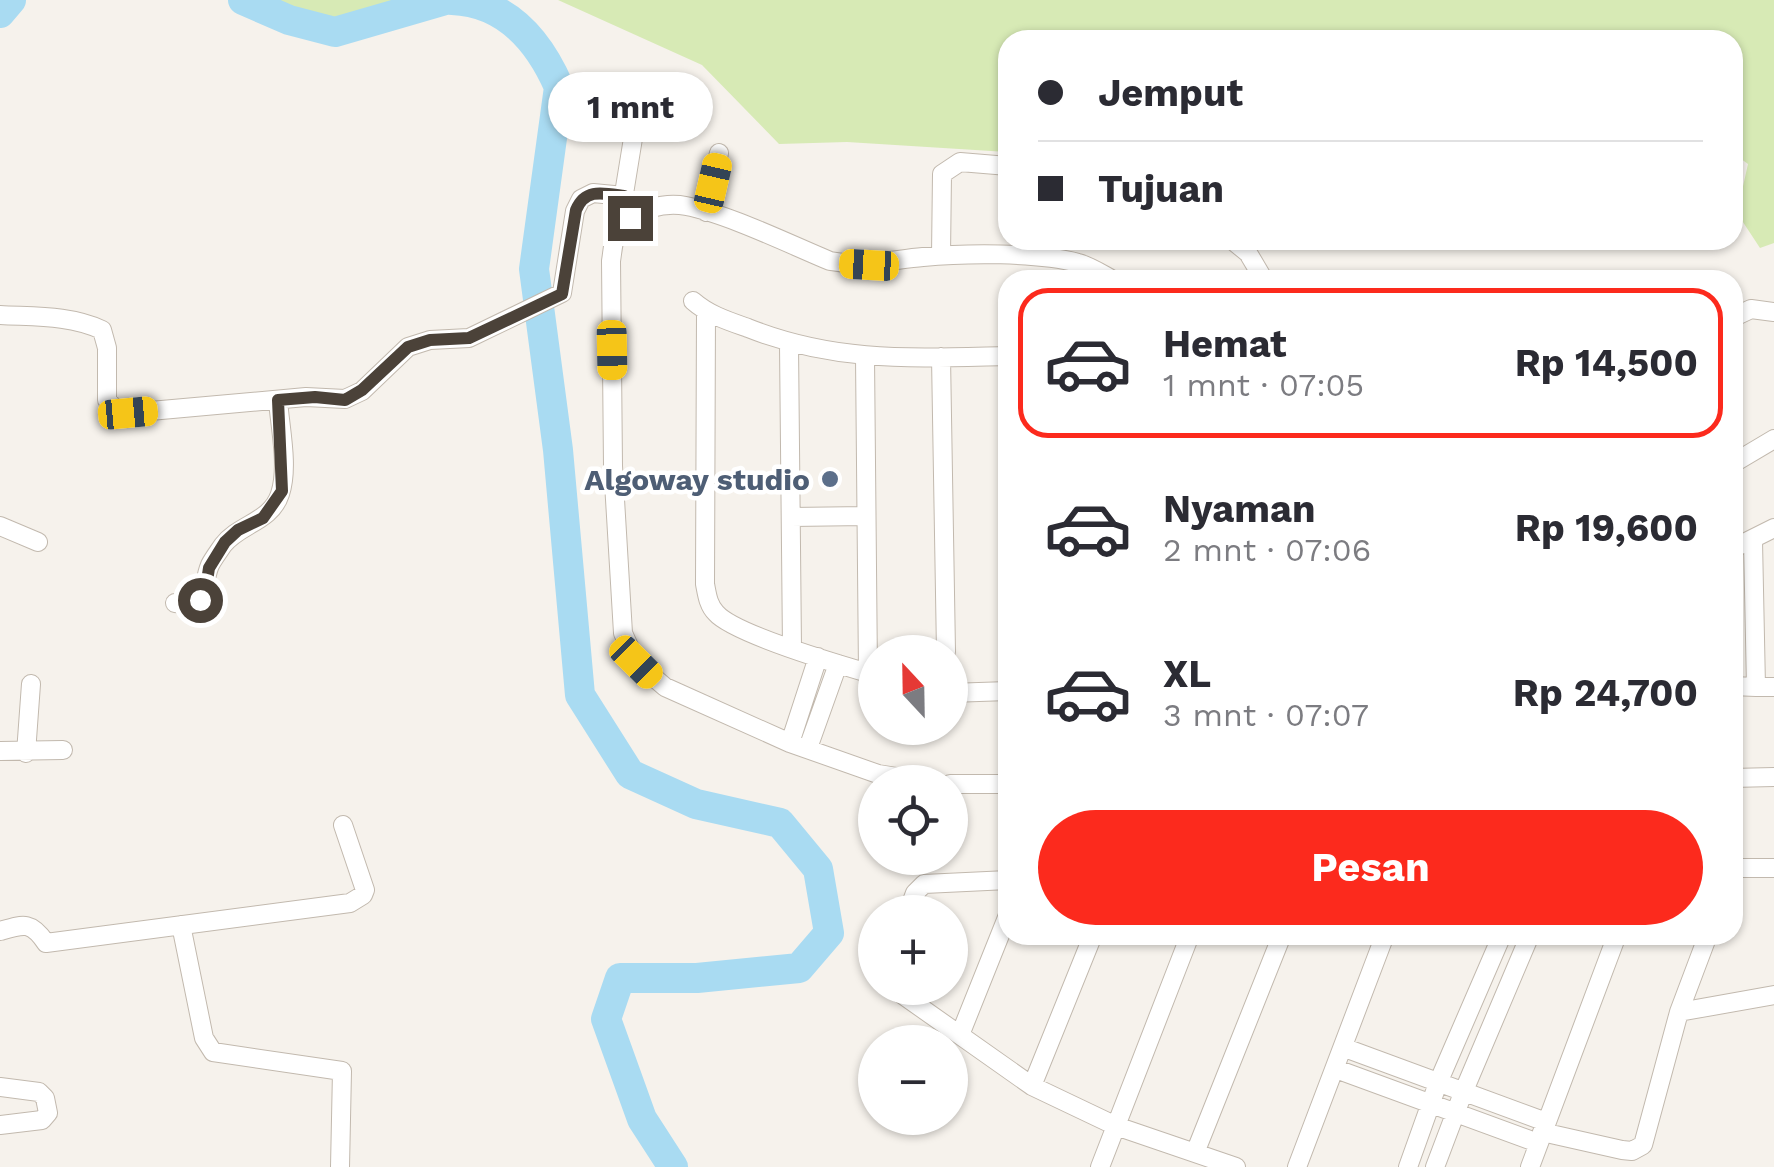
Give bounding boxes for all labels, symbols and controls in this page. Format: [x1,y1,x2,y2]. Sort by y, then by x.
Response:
text: Jemput [1098,71,1243,115]
callout: 1 mnt [548,73,712,143]
text: 1 mnt [587,88,674,126]
car [692,150,734,216]
text: Tujuan [1098,167,1224,211]
route end [608,196,653,241]
car [838,248,900,282]
icon: car [1043,318,1133,408]
car [596,320,628,380]
text: Hemat [1163,322,1287,366]
text: Rp 14,500 [1515,341,1698,385]
text: 1 mnt · 07:05 [1163,366,1364,404]
car [97,395,159,431]
place label: Algoway studio [584,462,810,497]
marker: Algoway studio [819,468,841,490]
icon: car [1043,483,1133,573]
text: Nyaman [1163,487,1315,531]
text: Rp 19,600 [1515,506,1698,550]
text: 2 mnt · 07:06 [1163,531,1371,569]
route start [178,578,223,623]
car [604,630,668,694]
north arrow [858,635,968,745]
map controls [858,635,968,1135]
icon: car [1043,648,1133,738]
text: XL [1163,652,1211,696]
text: Rp 24,700 [1513,671,1698,715]
text: 3 mnt · 07:07 [1163,696,1369,734]
button: locate [858,765,968,875]
button: Pesan [1038,810,1703,925]
button: + [858,895,968,1005]
button: − [858,1025,968,1135]

